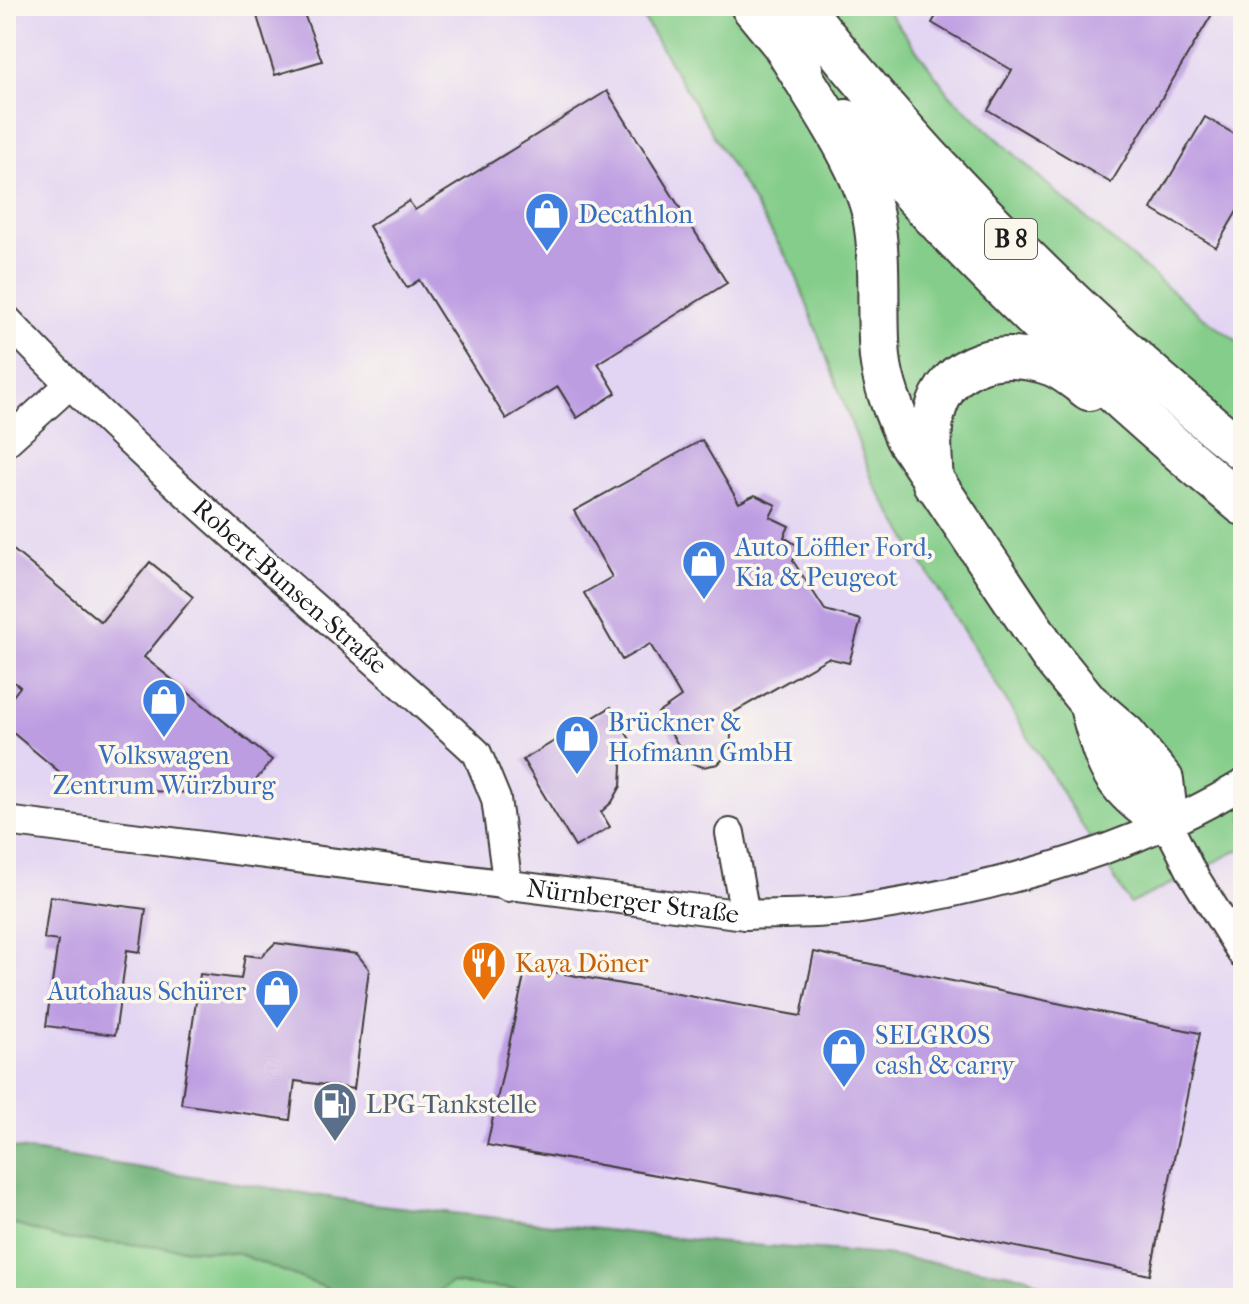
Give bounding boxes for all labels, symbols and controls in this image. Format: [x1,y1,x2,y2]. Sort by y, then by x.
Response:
shop icon: Decathlon [523,190,571,253]
place label: Decathlon [578,199,693,230]
road number: B 8 [985,219,1037,259]
street label: Robert-Bunsen-Straße [187,492,394,680]
place label: Auto Löffler Ford, Kia & Peugeot [734,532,933,593]
shop icon: Auto Löffler Ford, Kia & Peugeot [680,538,728,601]
shop icon: Volkswagen Zentrum Würzburg [140,676,188,739]
place label: Brückner & Hofmann GmbH [608,707,793,768]
shop icon: Brückner & Hofmann GmbH [553,713,601,776]
place label: Volkswagen Zentrum Würzburg [53,740,277,801]
street label: Nürnberger Straße [525,872,741,930]
restaurant icon: Kaya Döner [460,939,508,1002]
place label: Kaya Döner [515,948,649,979]
shop icon: Autohaus Schürer [253,967,301,1030]
place label: Autohaus Schürer [47,976,246,1007]
place label: SELGROS cash & carry [875,1020,1016,1081]
shop icon: SELGROS cash & carry [820,1026,868,1089]
fuel station icon: LPG-Tankstelle [311,1080,359,1143]
place label: LPG-Tankstelle [366,1089,537,1120]

